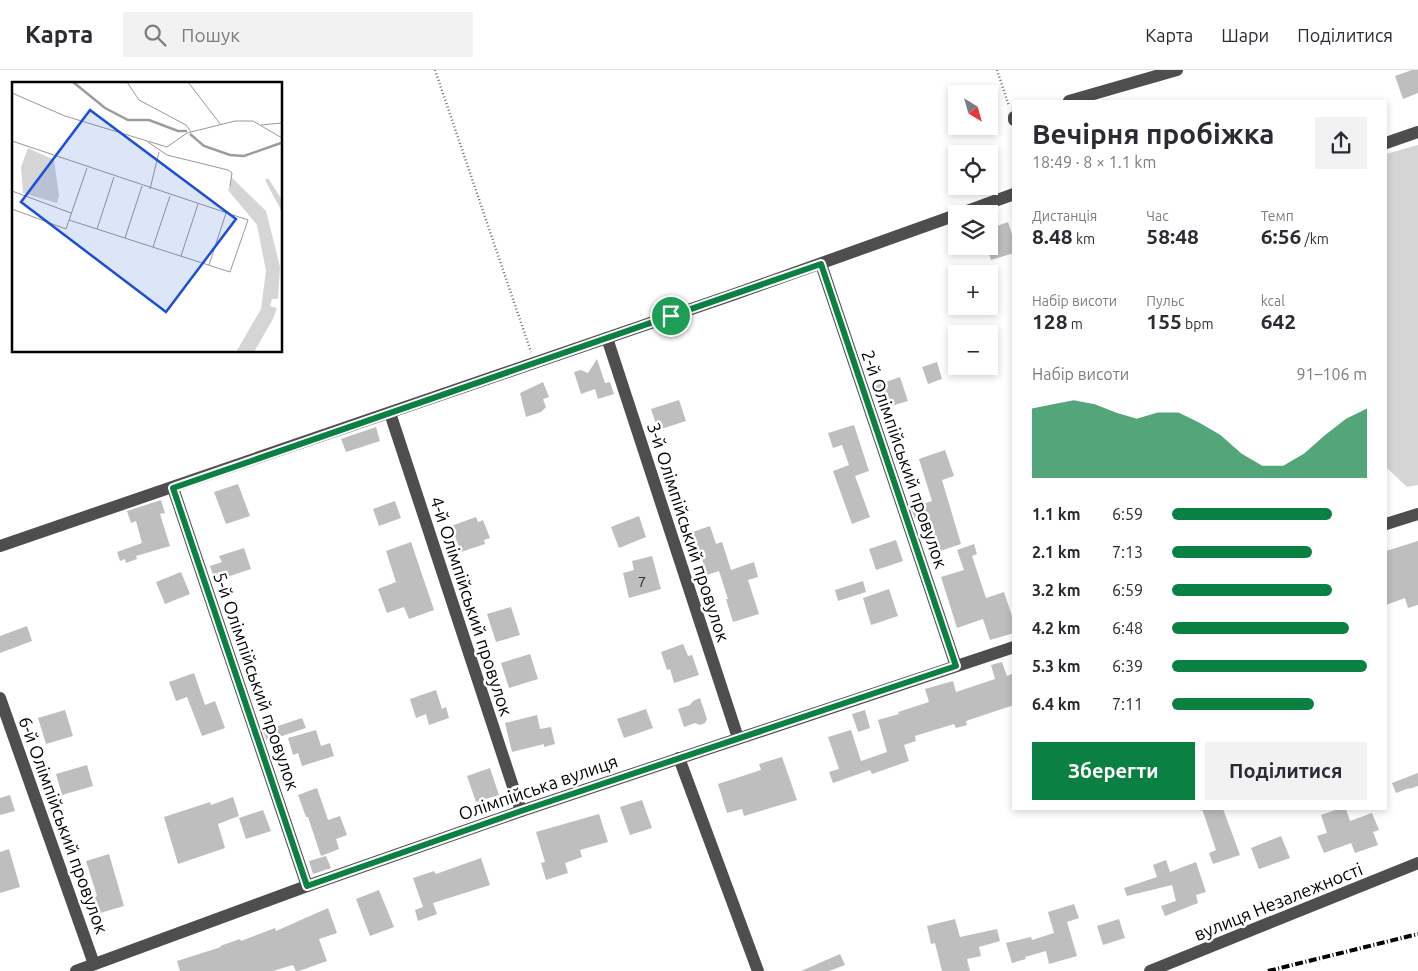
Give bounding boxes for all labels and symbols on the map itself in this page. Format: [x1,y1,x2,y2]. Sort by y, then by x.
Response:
inset map [12,82,282,352]
north arrow [948,85,998,135]
pin [650,295,692,337]
street label: 2-й Олімпійський провулок [858,347,952,571]
street label: 3-й Олімпійський провулок [644,420,734,644]
street label: 4-й Олімпійський провулок [427,494,517,718]
street label: 5-й Олімпійський провулок [210,569,304,793]
house number: 7 [638,573,646,590]
street label: 6-й Олімпійський провулок [15,714,113,936]
street label: Олімпійська вулиця [456,750,620,824]
street label: вулиця Незалежності [1191,858,1365,944]

